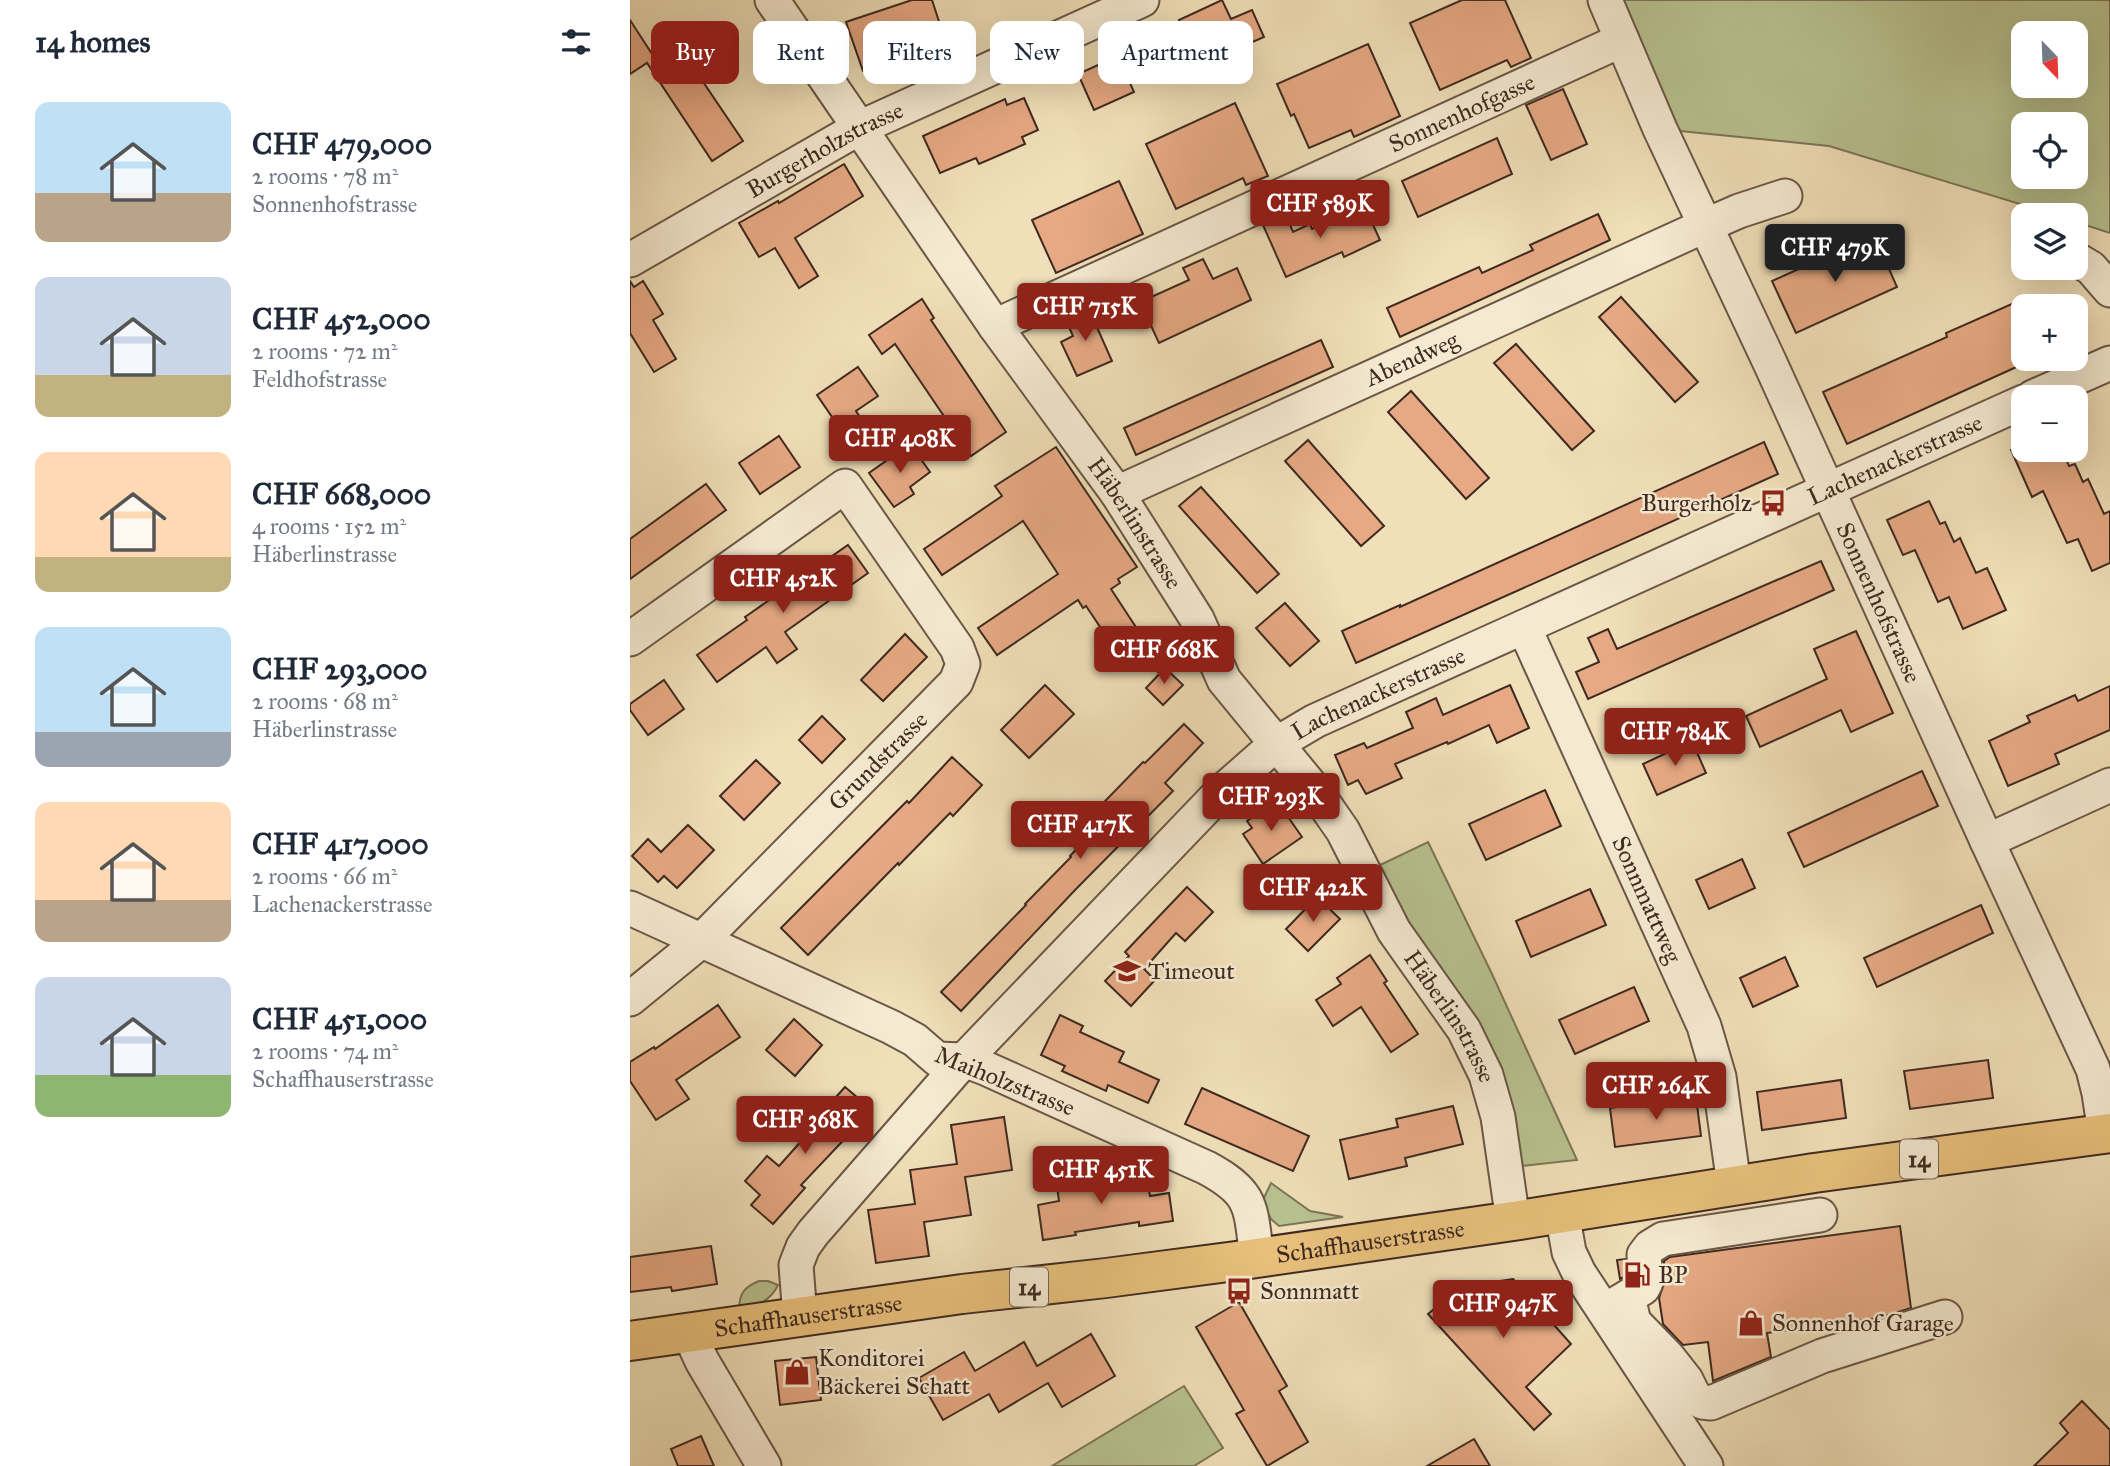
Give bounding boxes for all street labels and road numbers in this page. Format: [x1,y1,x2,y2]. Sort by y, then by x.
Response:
street label: Sonnenhofgasse [1384,67,1540,159]
street label: Burgerholzstrasse [741,95,908,205]
street label: Abendweg [1360,324,1464,394]
street label: Lachenackerstrasse [1803,407,1987,512]
street label: Häberlinstrasse [1081,451,1189,595]
street label: Sonnenhofstrasse [1830,518,1928,687]
street label: Lachenackerstrasse [1286,640,1470,747]
street label: Grundstrasse [822,705,934,817]
street label: Sonnmattweg [1605,831,1689,968]
street label: Häberlinstrasse [1397,944,1502,1086]
street label: Maiholzstrasse [931,1039,1079,1123]
road number: 14 [1900,1140,1938,1178]
street label: Schaffhauserstrasse [1274,1213,1466,1270]
road number: 14 [1010,1268,1048,1306]
street label: Schaffhauserstrasse [712,1288,904,1344]

